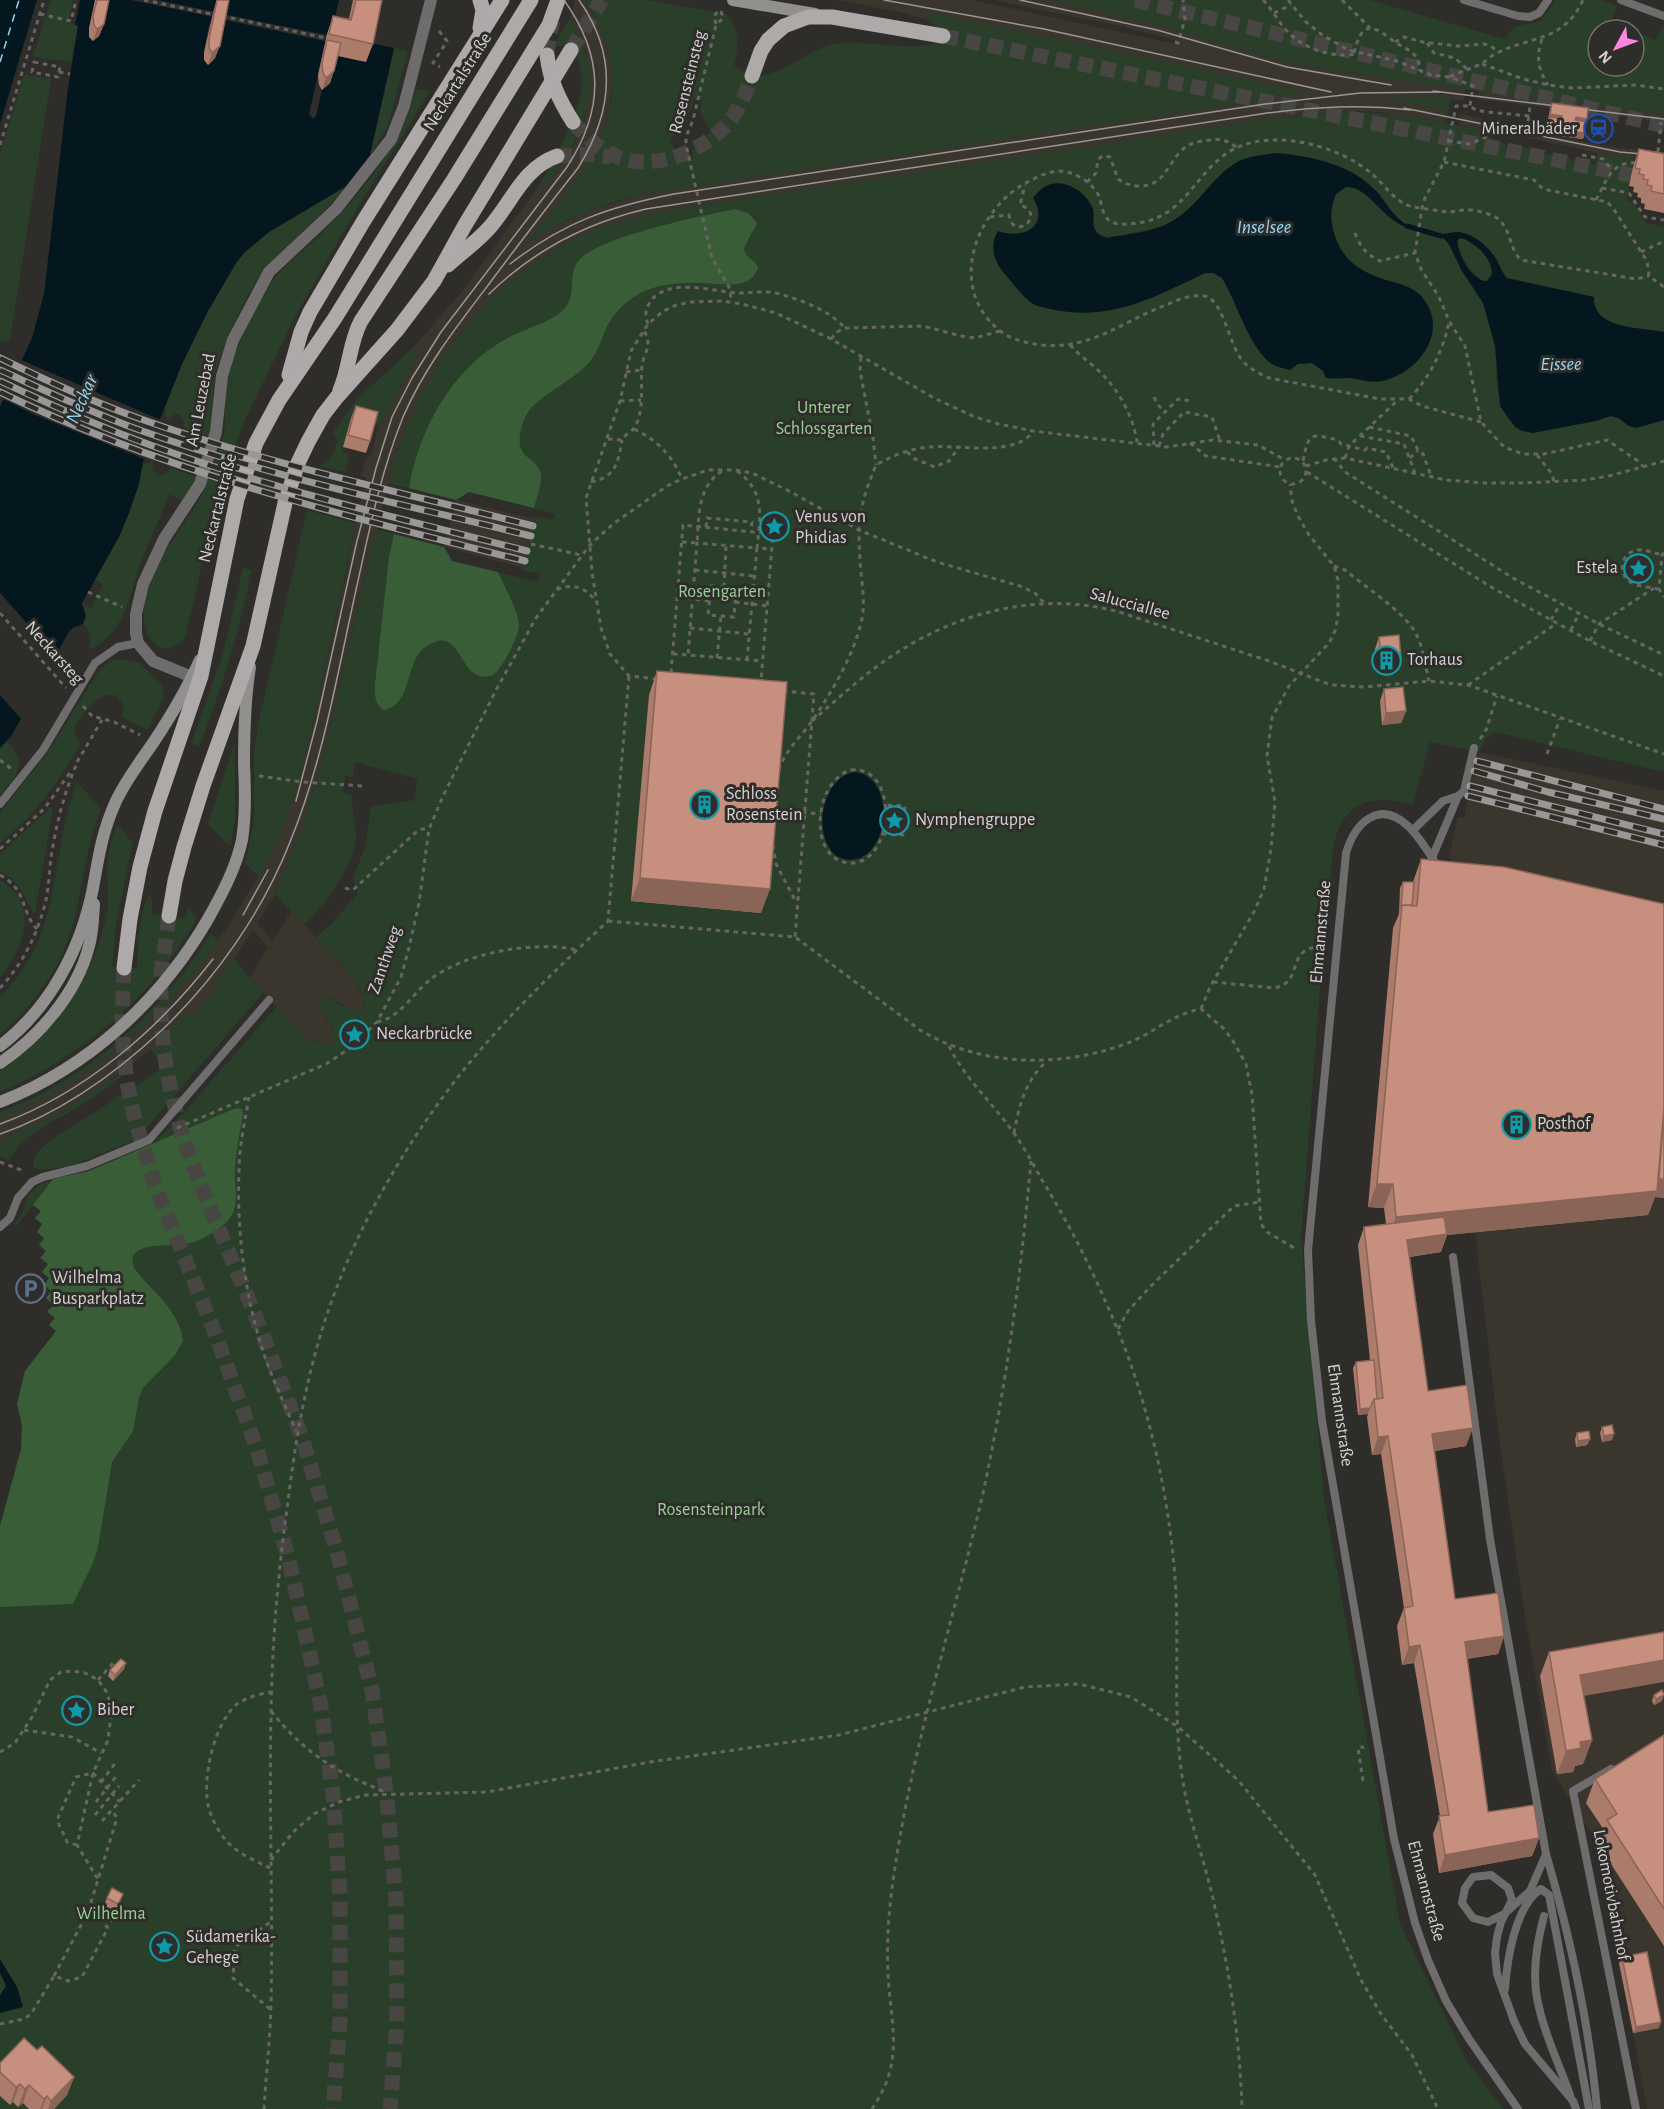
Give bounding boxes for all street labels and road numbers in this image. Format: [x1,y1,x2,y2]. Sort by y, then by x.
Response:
street label: Rosensteinsteg [666,28,710,135]
street label: Neckartalstraße [421,30,495,134]
street label: Am Leuzebad [183,352,219,448]
street label: Neckartalstraße [196,451,240,565]
street label: Salucciallee [1088,585,1172,623]
street label: Neckarsteg [21,618,87,688]
street label: Ehmannstraße [1308,880,1334,984]
street label: Zanthweg [365,924,405,996]
street label: Ehmannstraße [1324,1363,1356,1467]
street label: Lokomotivbahnhof [1589,1828,1633,1963]
street label: Ehmannstraße [1404,1839,1448,1943]

